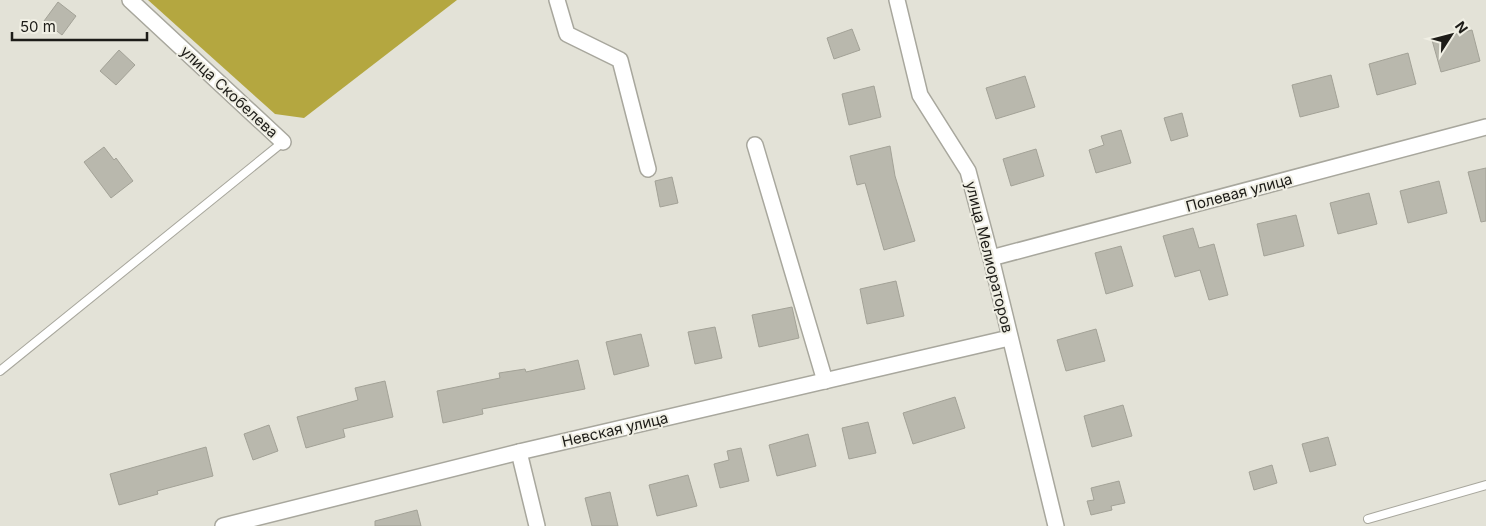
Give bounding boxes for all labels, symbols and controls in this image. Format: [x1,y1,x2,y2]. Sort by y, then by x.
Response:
scale bar [12,10,148,42]
north arrow [1426,10,1476,60]
text: 50 m [20,17,56,36]
text: N [1452,18,1472,36]
street label: улица Скобелева [177,42,282,142]
street label: Полевая улица [1183,169,1294,216]
street label: улица Мелиораторов [961,179,1018,335]
street label: Невская улица [560,408,670,451]

